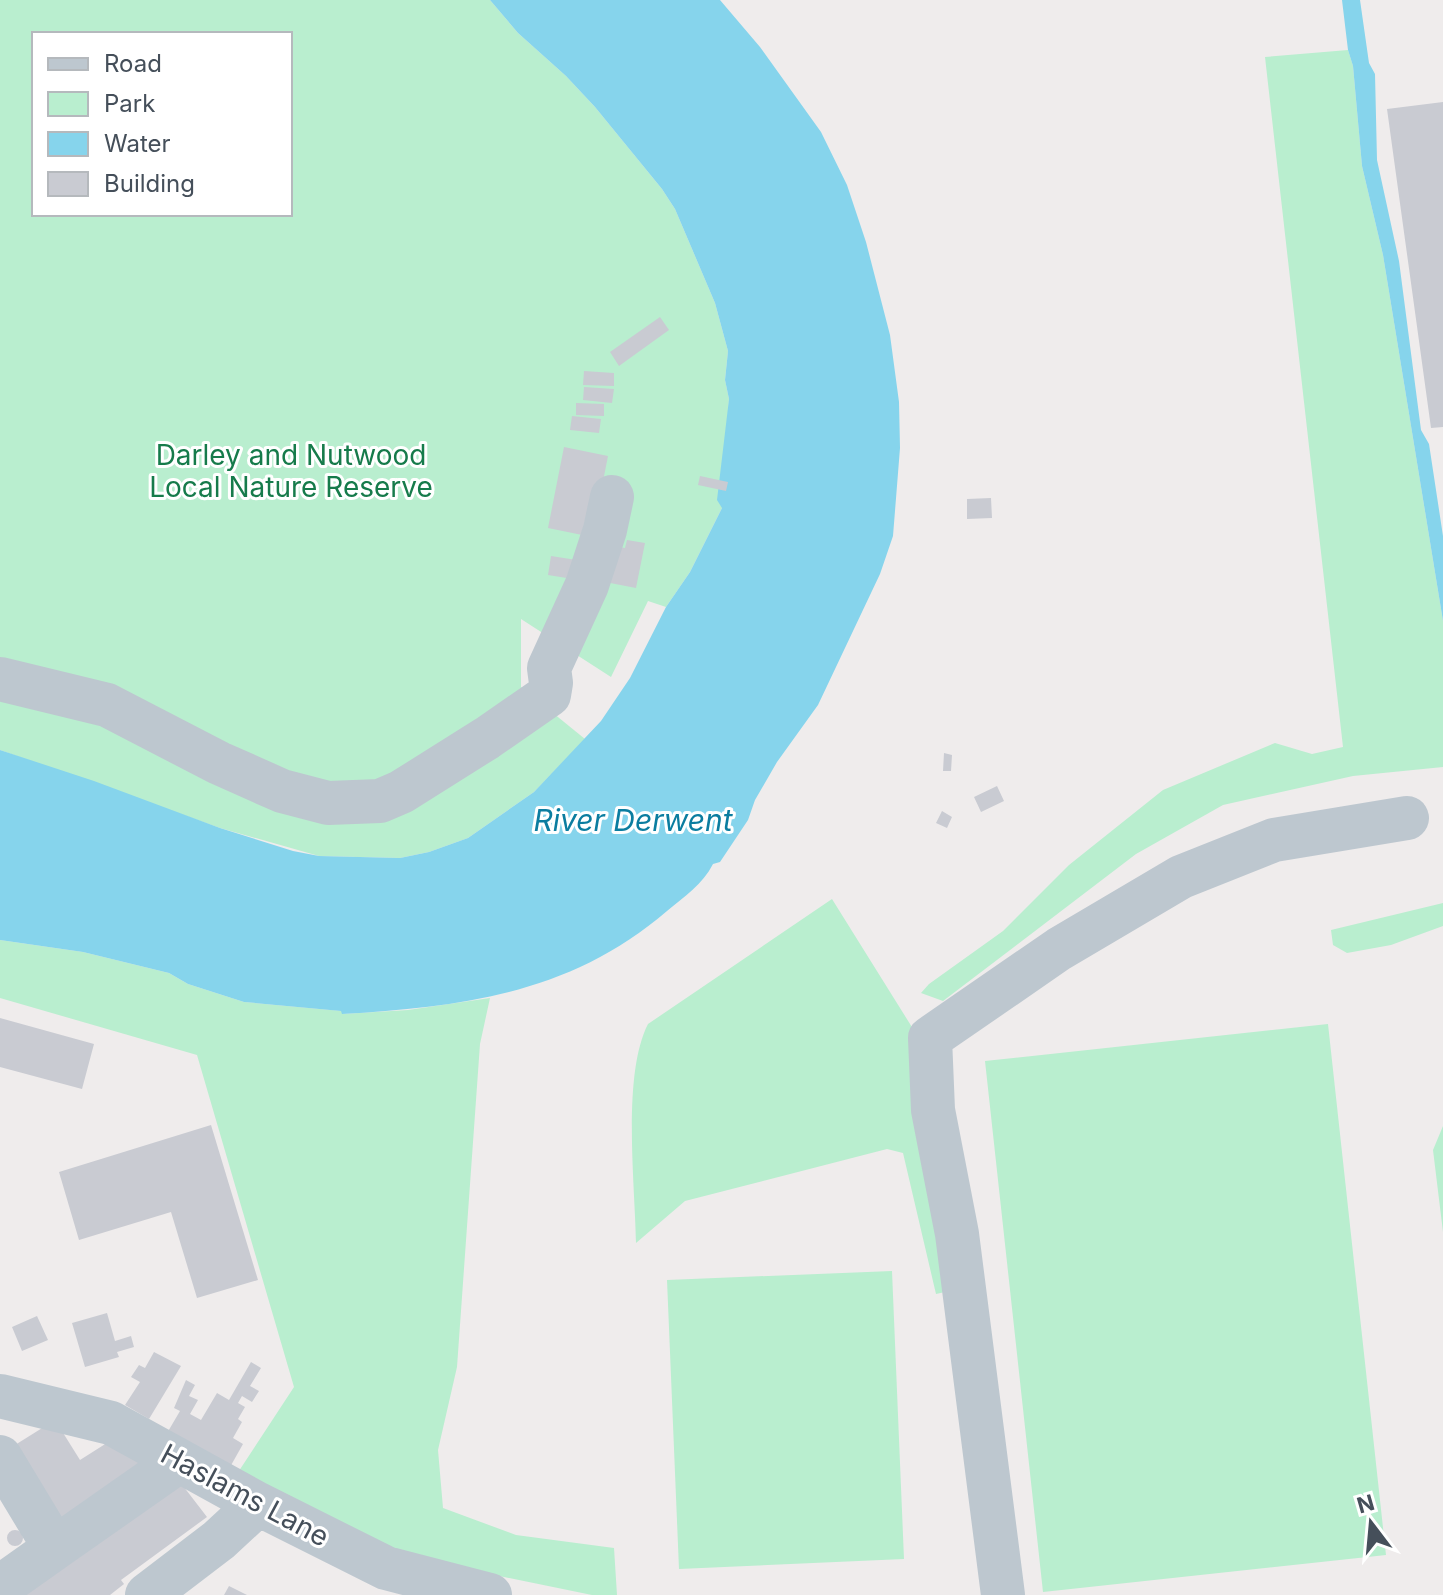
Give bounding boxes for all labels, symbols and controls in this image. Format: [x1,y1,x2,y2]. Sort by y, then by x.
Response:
legend [32,32,292,216]
text: Road [104,49,162,78]
text: Park [104,89,155,118]
text: Water [104,129,171,158]
text: Building [104,169,195,198]
park label: Darley and Nutwood Local Nature Reserve [149,438,433,504]
water label: River Derwent [533,802,734,838]
street label: Haslams Lane [155,1436,335,1554]
north arrow [1331,1483,1411,1563]
text: N [1354,1489,1377,1519]

